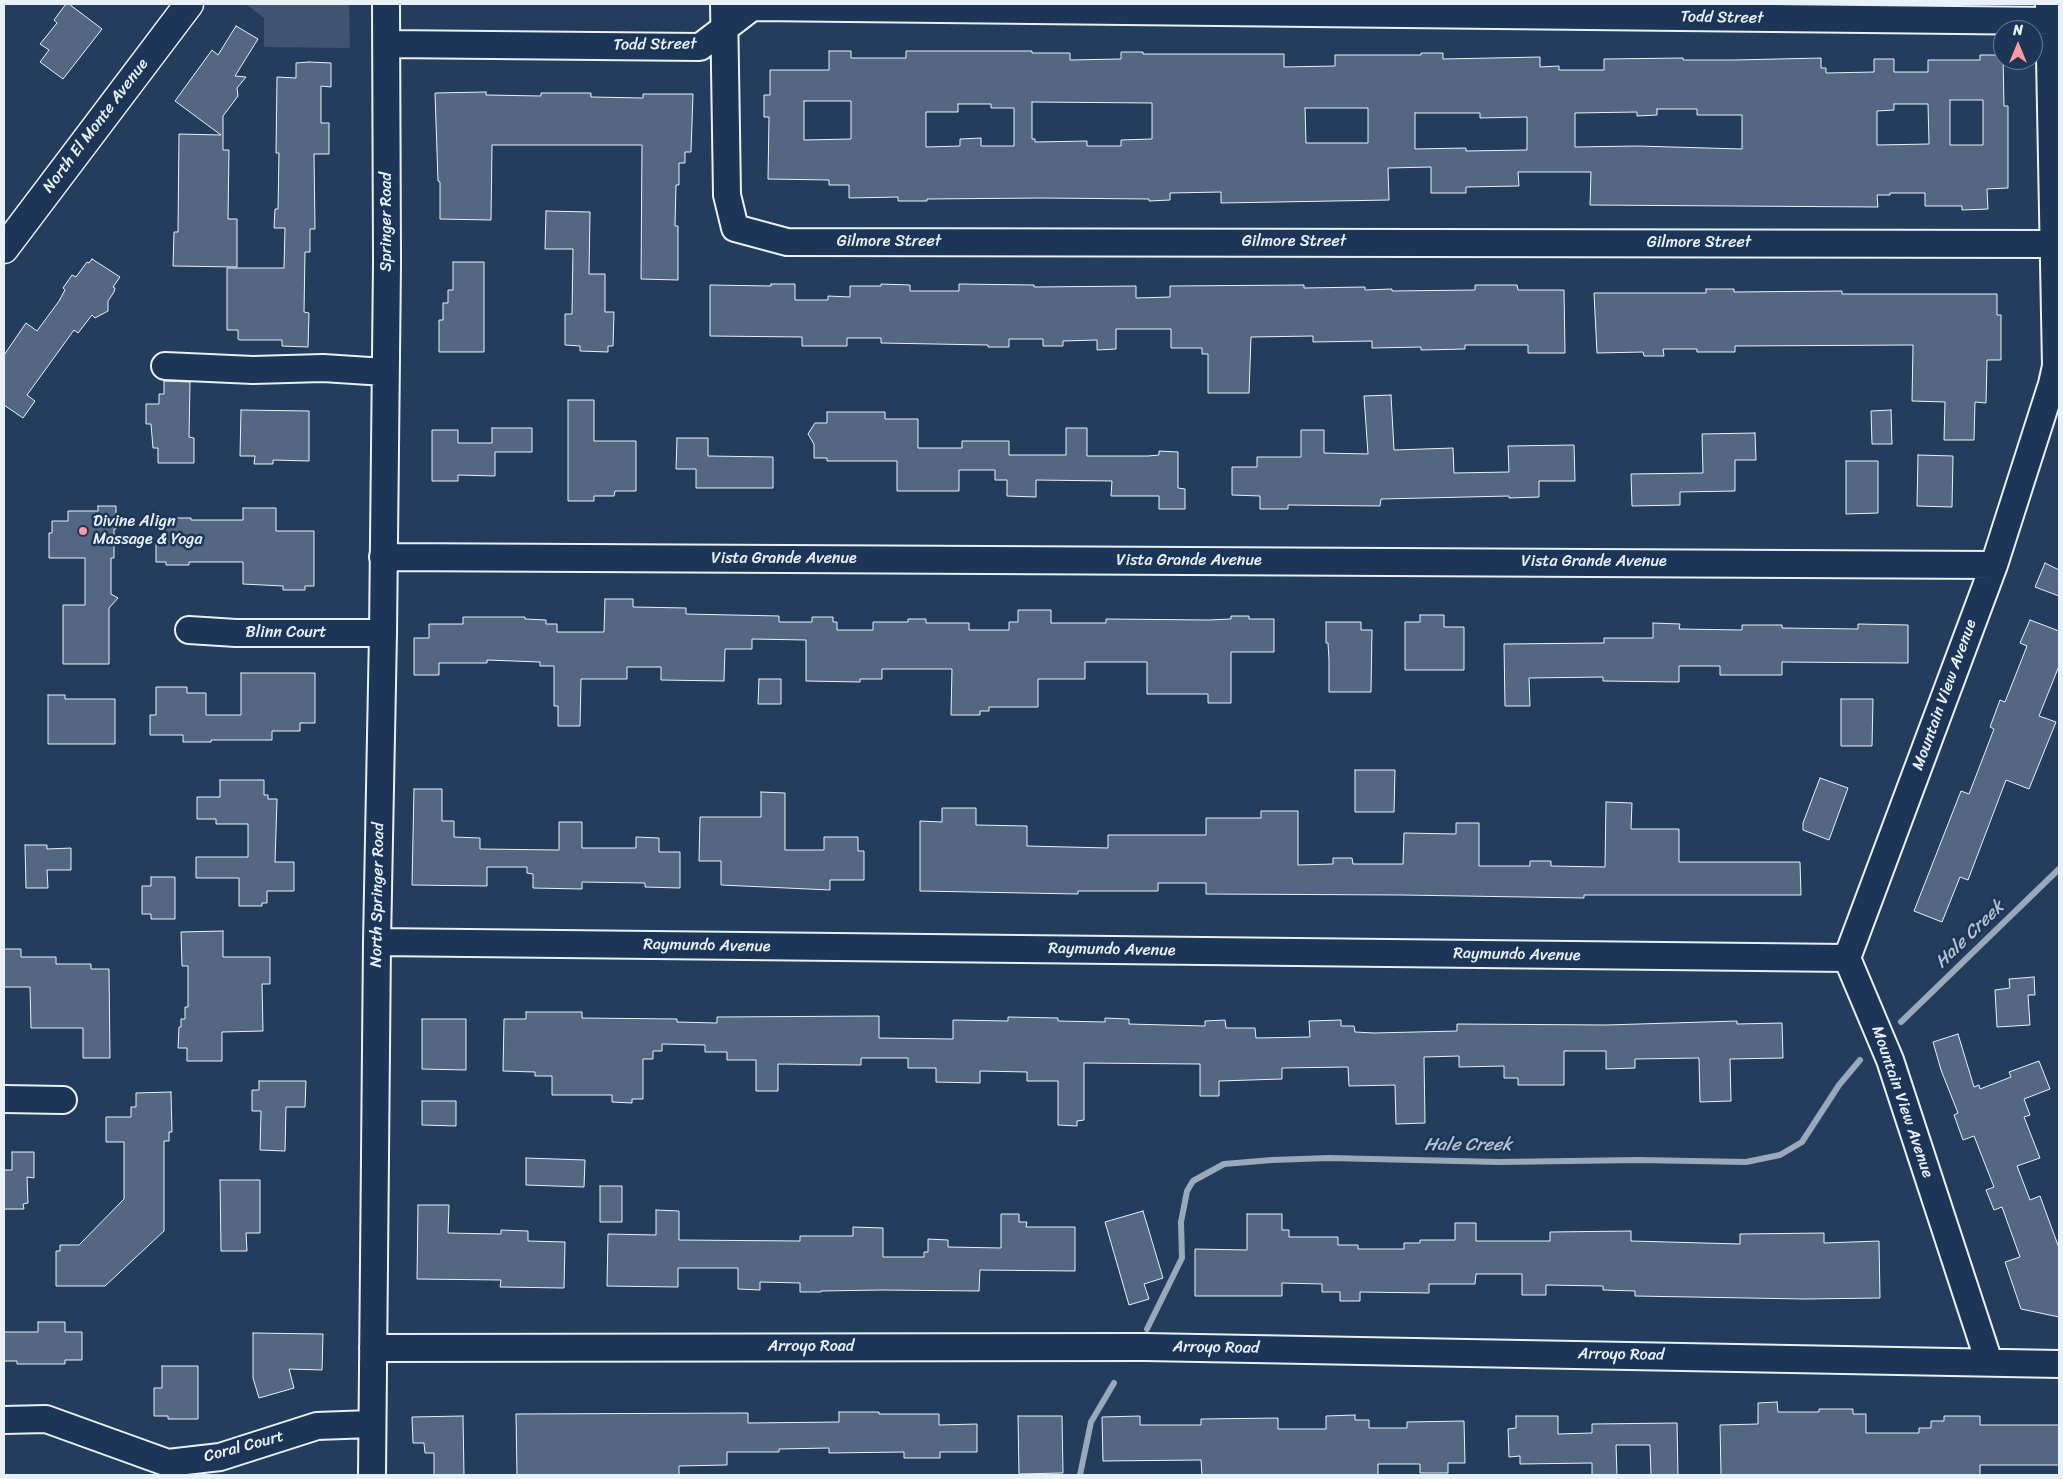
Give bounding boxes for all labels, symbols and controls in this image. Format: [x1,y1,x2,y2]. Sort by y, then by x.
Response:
street label: Todd Street [1680,8,1764,28]
text: N [2013,18,2023,43]
north arrow [1993,20,2043,70]
street label: Todd Street [613,35,697,55]
street label: North El Monte Avenue [39,55,153,197]
street label: Springer Road [377,172,397,272]
street label: Gilmore Street [837,232,941,252]
street label: Gilmore Street [1242,232,1346,252]
street label: Gilmore Street [1647,233,1751,253]
place label: Divine Align Massage & Yoga [93,512,202,550]
marker: Divine Align Massage & Yoga [77,525,89,537]
street label: Vista Grande Avenue [711,549,857,569]
street label: Vista Grande Avenue [1116,551,1262,571]
street label: Vista Grande Avenue [1521,552,1667,572]
street label: Mountain View Avenue [1909,617,1981,773]
street label: Blinn Court [246,623,326,643]
street label: North Springer Road [367,822,389,968]
water label: Hale Creek [1931,897,2009,973]
street label: Raymundo Avenue [643,935,771,957]
street label: Raymundo Avenue [1048,939,1176,961]
street label: Raymundo Avenue [1453,944,1581,966]
street label: Mountain View Avenue [1867,1024,1937,1180]
water label: Hale Creek [1424,1134,1512,1156]
street label: Arroyo Road [768,1337,854,1357]
street label: Arroyo Road [1173,1338,1259,1358]
street label: Arroyo Road [1578,1345,1664,1365]
street label: Coral Court [202,1427,286,1467]

